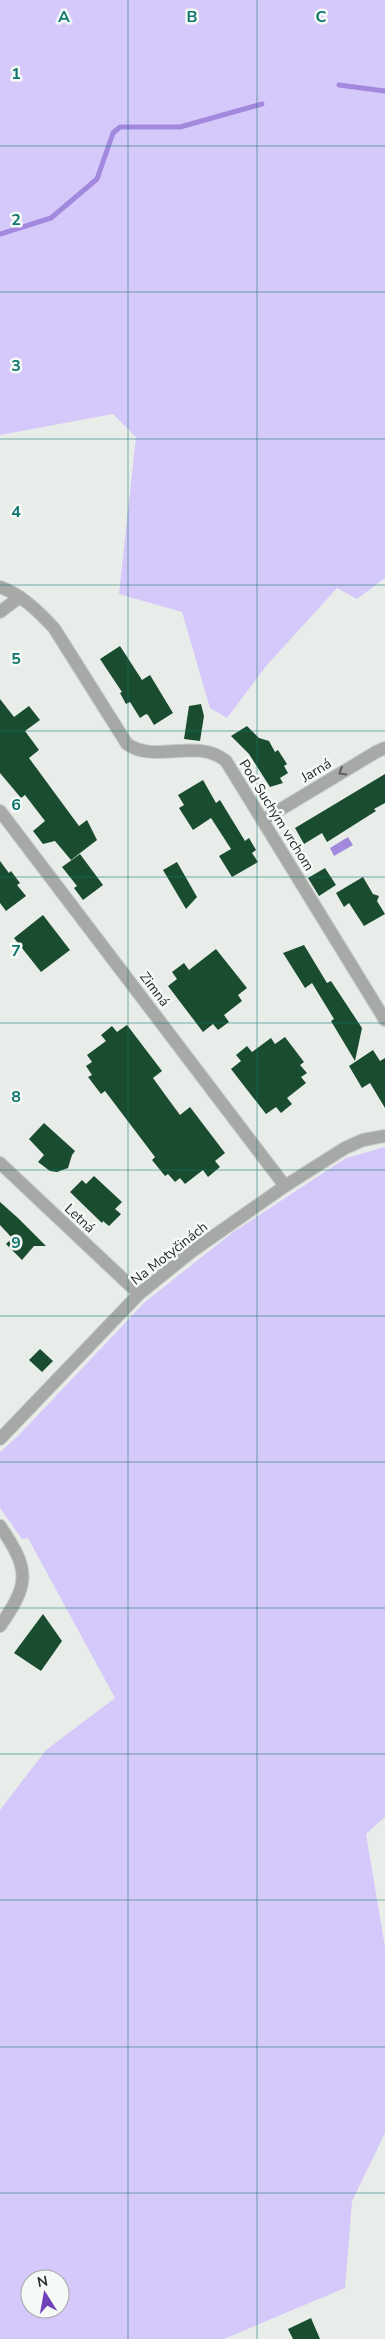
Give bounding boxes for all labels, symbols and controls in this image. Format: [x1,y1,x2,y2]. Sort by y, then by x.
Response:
text: A [58,6,70,28]
text: B [186,6,198,28]
text: C [316,6,327,28]
text: 1 [11,63,21,85]
text: 2 [11,209,21,231]
text: 3 [11,355,21,377]
text: 4 [11,501,21,523]
text: 5 [11,648,21,670]
street label: Jarná [297,754,335,787]
street label: Pod Suchým vrchom [235,756,319,875]
one-way arrow [339,765,348,775]
text: 6 [11,794,21,816]
text: 7 [11,940,21,962]
street label: Zimná [135,968,174,1011]
text: 8 [11,1086,21,1108]
street label: Letná [60,1199,99,1237]
street label: Na Motyčinách [127,1217,212,1289]
text: 9 [11,1232,21,1254]
north arrow [20,2269,70,2319]
text: N [36,2271,50,2292]

